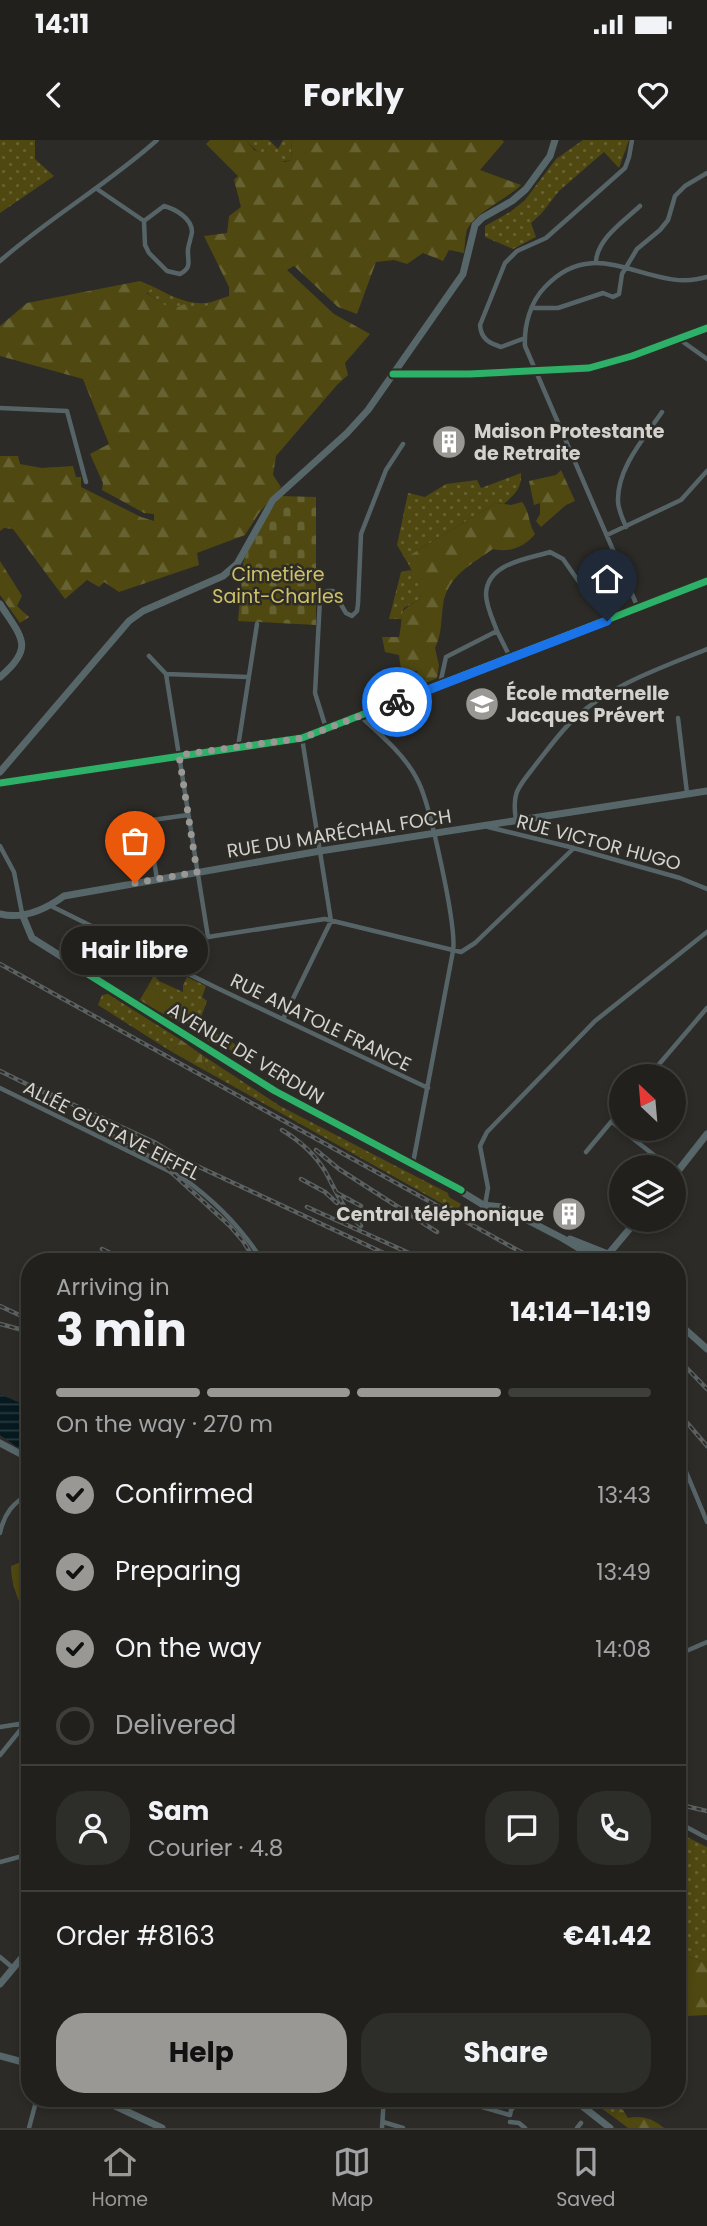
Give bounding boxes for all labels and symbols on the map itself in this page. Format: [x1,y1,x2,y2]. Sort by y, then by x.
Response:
place label: Maison Protestante de Retraite [474,418,665,467]
building icon: Maison Protestante de Retraite [430,423,468,461]
pin [577,549,637,621]
park label: Cimetière Saint-Charles [212,561,344,610]
courier [362,667,432,737]
place label: École maternelle Jacques Prévert [506,680,670,729]
school or university icon: École maternelle Jacques Prévert [463,685,501,723]
street label: RUE DU MARÉCHAL FOCH [225,802,453,865]
street label: RUE VICTOR HUGO [514,808,684,877]
pin [105,811,165,883]
callout: Hair libre [61,925,208,974]
street label: RUE ANATOLE FRANCE [226,967,416,1078]
street label: AVENUE DE VERDUN [162,996,329,1111]
north arrow [609,1064,686,1141]
street label: ALLÉE GUSTAVE EIFFEL [19,1074,205,1187]
building icon: Central téléphonique [550,1195,588,1233]
place label: Central téléphonique [336,1201,544,1228]

